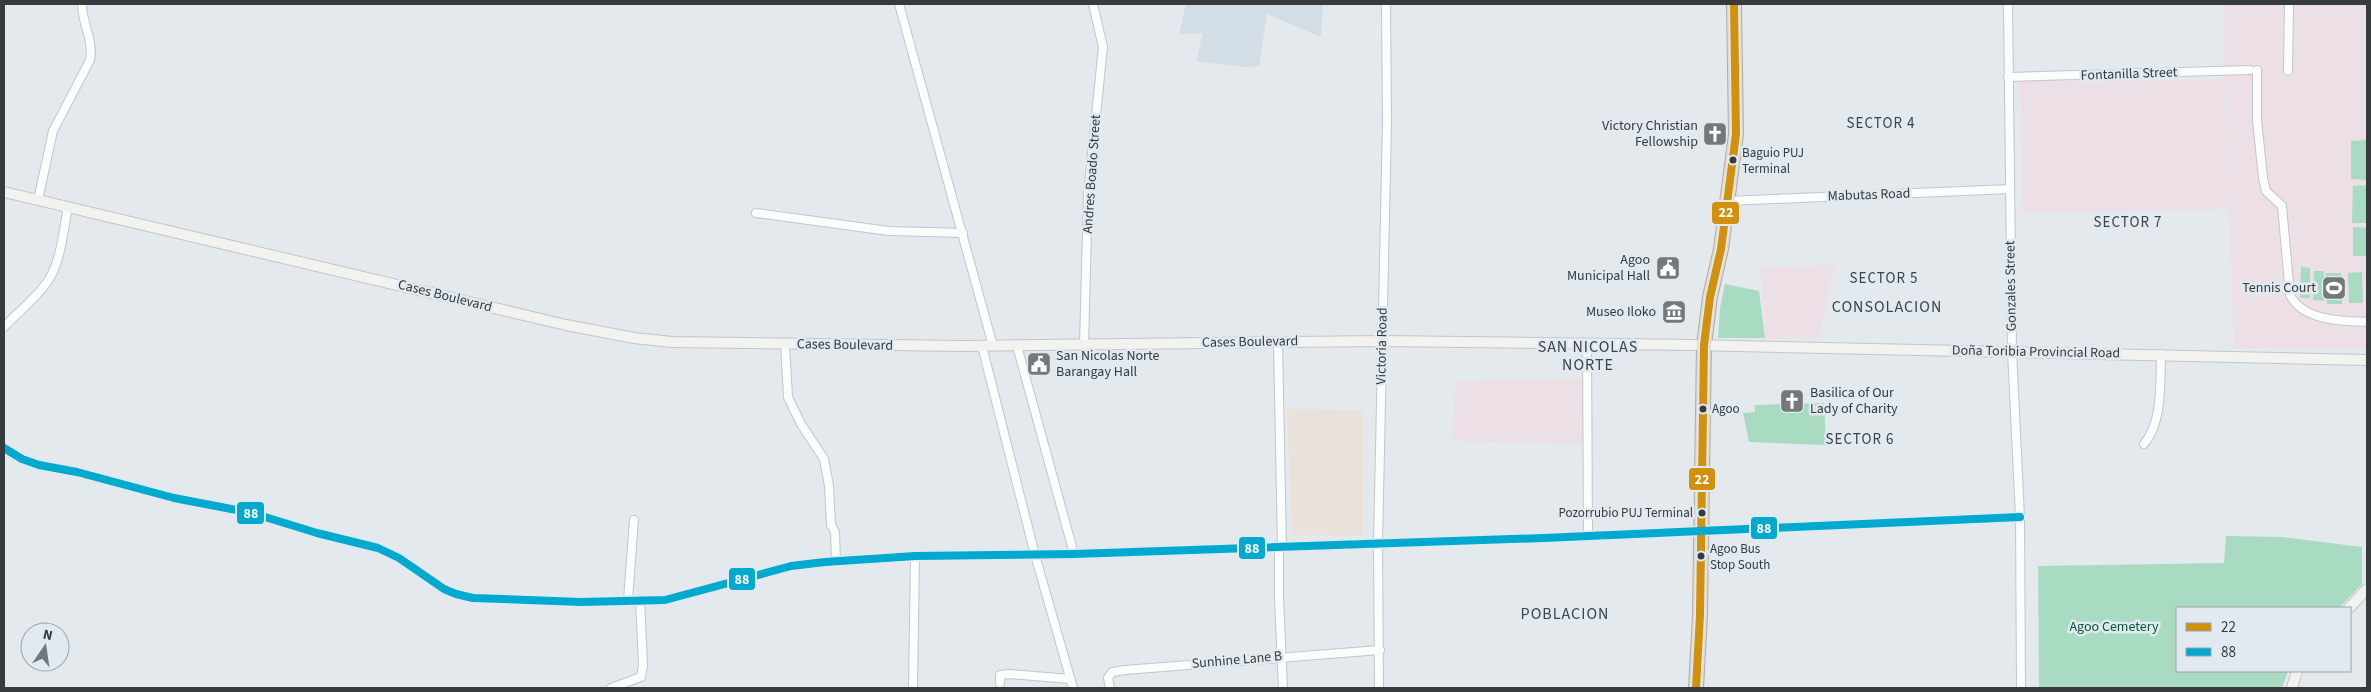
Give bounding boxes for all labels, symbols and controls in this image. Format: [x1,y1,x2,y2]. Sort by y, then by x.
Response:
street label: Fontanilla Street [2080,62,2178,86]
district label: SECTOR 4 [1847,113,1915,134]
street label: Andres Boado Street [1078,114,1106,234]
place label: Victory Christian Fellowship [1602,116,1698,152]
church icon: Victory Christian Fellowship [1702,121,1728,147]
place label: Baguio PUJ Terminal [1742,144,1804,178]
marker: Baguio PUJ Terminal [1728,155,1738,165]
street label: Mabutas Road [1827,184,1911,206]
line badge: 22 [1711,201,1740,225]
text: 22 [1719,203,1733,223]
district label: SECTOR 7 [2094,212,2162,233]
street label: Gonzales Street [2000,240,2022,332]
place label: Agoo Municipal Hall [1567,250,1650,286]
public building icon: Agoo Municipal Hall [1655,255,1681,281]
district label: SECTOR 5 [1850,268,1918,289]
street label: Cases Boulevard [396,275,494,317]
sports icon: Tennis Court [2321,275,2347,301]
place label: Tennis Court [2242,278,2316,298]
district label: CONSOLACION [1832,296,1942,318]
museum icon: Museo Iloko [1661,299,1687,325]
place label: Museo Iloko [1586,302,1656,322]
street label: Victoria Road [1371,307,1393,385]
street label: Cases Boulevard [1202,331,1298,353]
street label: Cases Boulevard [797,334,893,356]
district label: SAN NICOLAS NORTE [1538,336,1638,376]
street label: Doña Toribia Provincial Road [1952,341,2120,363]
place label: San Nicolas Norte Barangay Hall [1056,346,1160,382]
public building icon: San Nicolas Norte Barangay Hall [1026,351,1052,377]
place label: Basilica of Our Lady of Charity [1810,383,1898,419]
church icon: Basilica of Our Lady of Charity [1779,388,1805,414]
place label: Agoo [1712,400,1740,418]
marker: Agoo [1698,404,1708,414]
district label: SECTOR 6 [1826,429,1894,450]
line badge: 22 [1688,467,1716,491]
text: 22 [1695,470,1709,490]
line badge: 88 [236,501,265,525]
text: 88 [244,504,258,524]
place label: Pozorrubio PUJ Terminal [1558,504,1693,522]
marker: Pozorrubio PUJ Terminal [1697,508,1707,518]
line badge: 88 [1750,516,1778,540]
text: 88 [1757,519,1771,539]
line badge: 88 [1238,536,1266,560]
text: 88 [1245,539,1259,559]
place label: Agoo Bus Stop South [1710,540,1770,574]
marker: Agoo Bus Stop South [1696,551,1706,561]
line badge: 88 [728,567,756,591]
text: 88 [735,570,749,590]
district label: POBLACION [1521,603,1609,625]
legend [2176,607,2351,672]
park label: Agoo Cemetery [2069,617,2159,637]
text: 22 [2221,617,2236,638]
north arrow [20,622,70,672]
text: N [41,625,54,646]
text: 88 [2221,642,2236,663]
street label: Sunhine Lane B [1191,646,1283,674]

